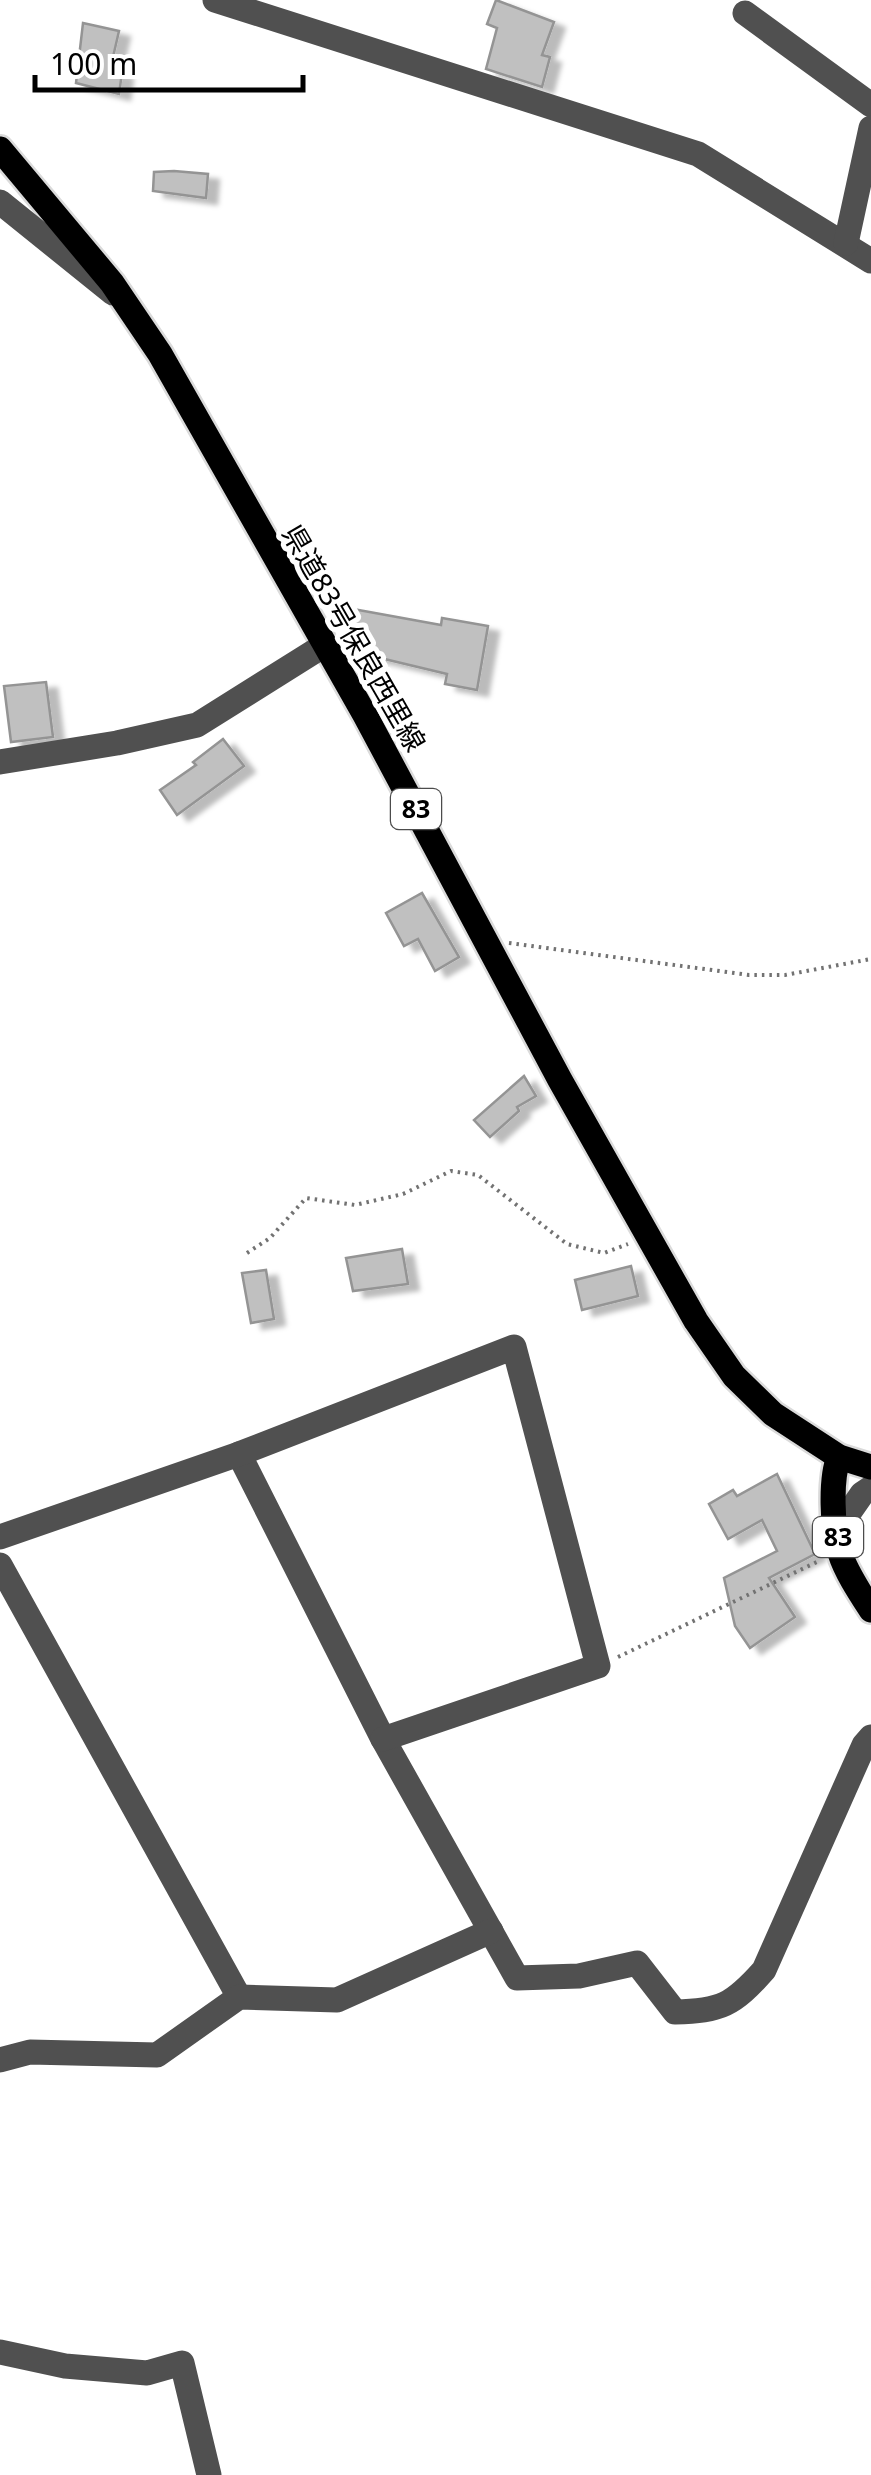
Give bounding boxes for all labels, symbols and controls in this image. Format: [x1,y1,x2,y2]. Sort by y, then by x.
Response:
scale bar [35,30,302,92]
text: 100 m [50,43,137,84]
street label: 県道83号保良西里線 [274,517,435,758]
road number: 83 [391,789,441,829]
road number: 83 [813,1517,863,1557]

